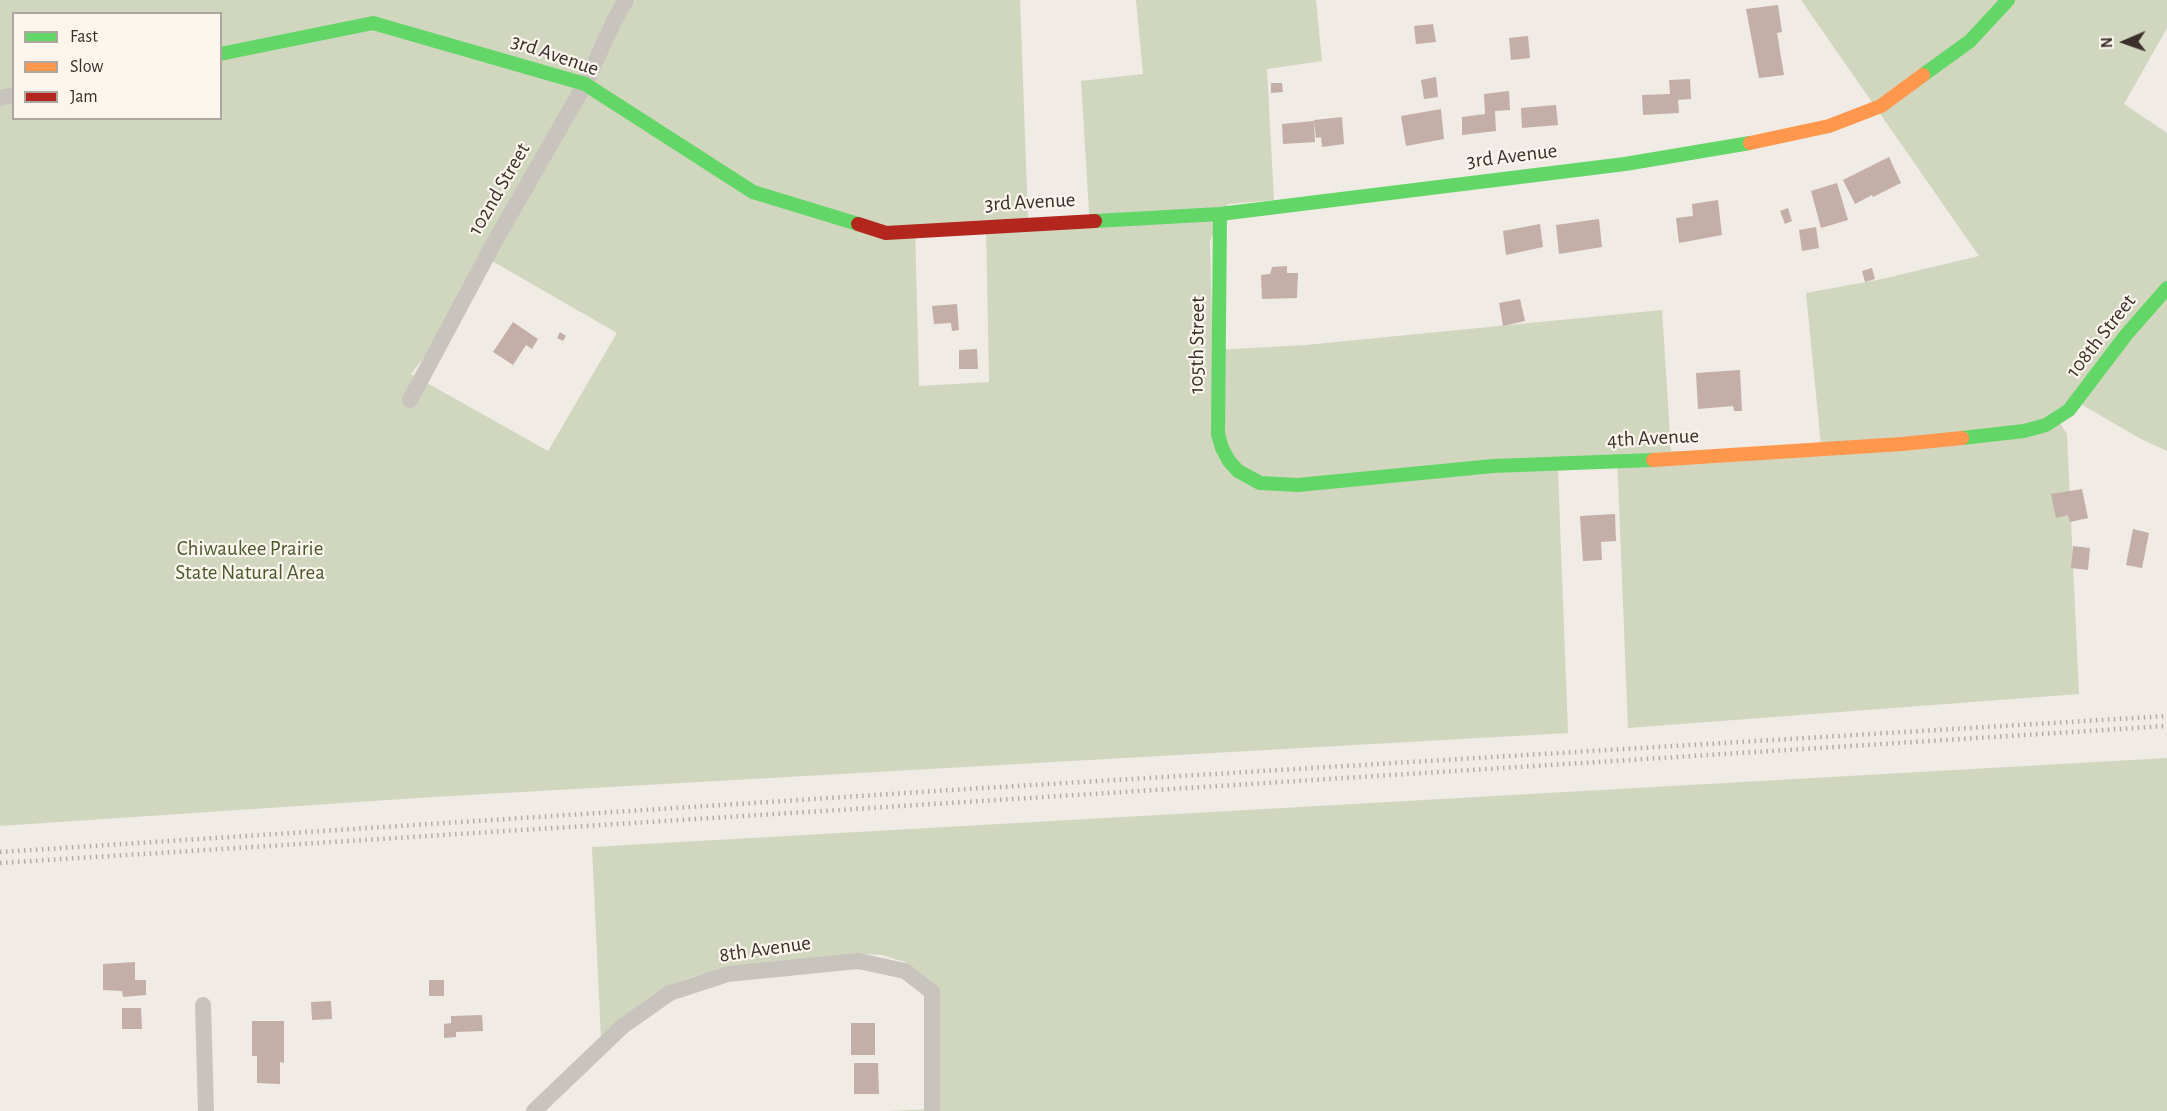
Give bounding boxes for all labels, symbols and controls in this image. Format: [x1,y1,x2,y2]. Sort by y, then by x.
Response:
legend [12,12,222,120]
north arrow [2095,12,2155,72]
text: Fast [70,28,98,46]
street label: 3rd Avenue [508,28,602,82]
text: N [2099,37,2115,48]
text: Slow [70,58,103,76]
text: Jam [70,88,98,106]
street label: 102nd Street [462,138,536,240]
street label: 3rd Avenue [1465,138,1559,174]
street label: 3rd Avenue [984,187,1076,217]
street label: 108th Street [2061,289,2141,383]
street label: 105th Street [1184,296,1210,394]
street label: 4th Avenue [1606,423,1700,453]
park label: Chiwaukee Prairie State Natural Area [175,536,325,586]
street label: 8th Avenue [718,930,812,968]

